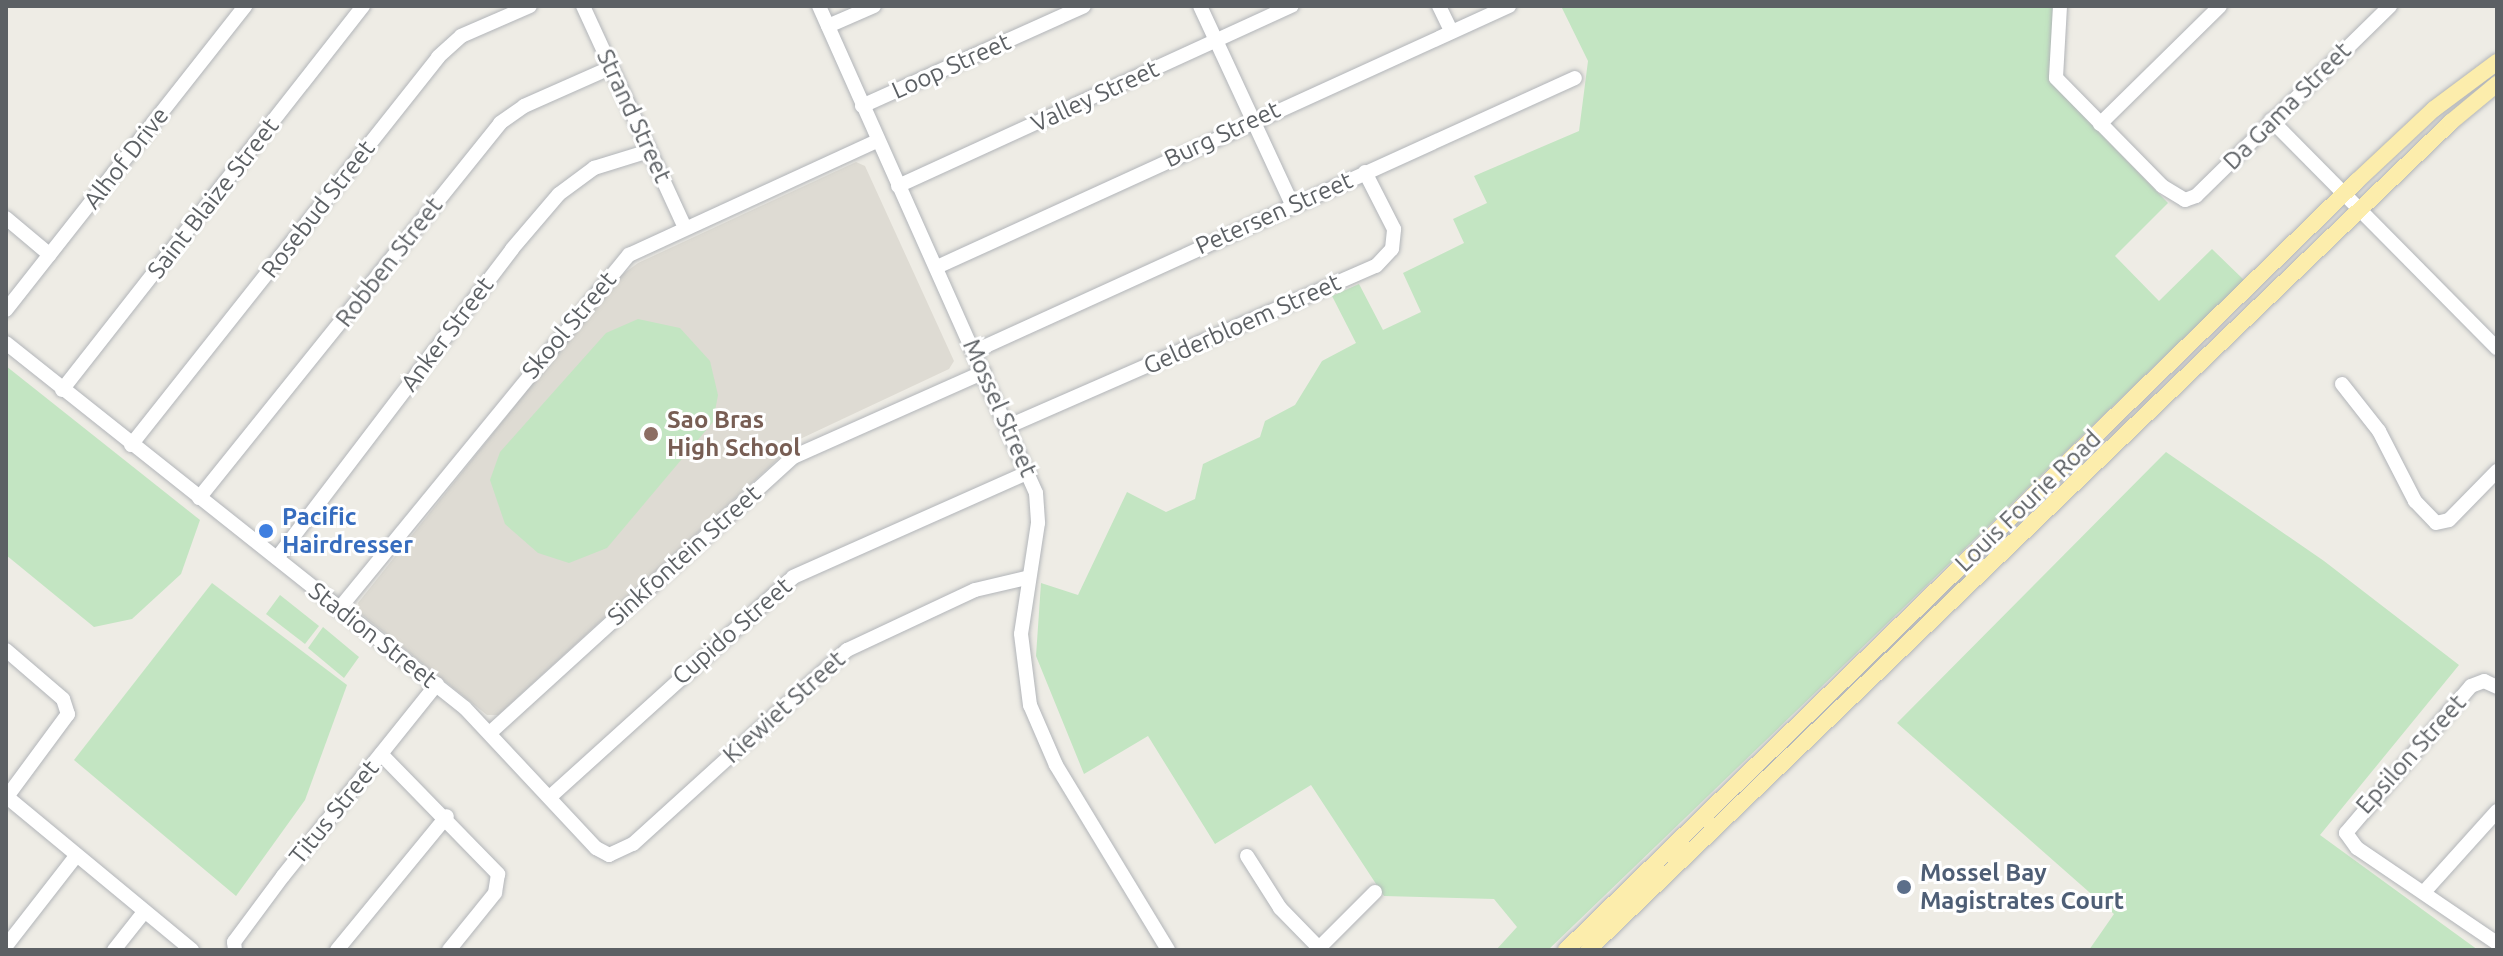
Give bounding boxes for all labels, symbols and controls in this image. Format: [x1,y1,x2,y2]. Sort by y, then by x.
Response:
street label: Loop Street [887,27,1015,105]
street label: Da Gama Street [2217,36,2357,176]
street label: Strand Street [591,45,677,187]
street label: Valley Street [1027,54,1163,138]
street label: Burg Street [1160,95,1284,173]
street label: Alhof Drive [77,101,175,215]
street label: Saint Blaize Street [141,112,285,284]
street label: Rosebud Street [255,134,381,284]
street label: Petersen Street [1191,166,1357,260]
street label: Robben Street [329,191,449,333]
street label: Skool Street [516,266,622,384]
street label: Gelderbloem Street [1139,268,1345,380]
street label: Anker Street [395,271,499,397]
street label: Mossel Street [957,335,1043,481]
place label: Sao Bras High School [667,406,801,462]
street label: Louis Fourie Road [1949,424,2107,578]
marker: Sao Bras High School [642,425,660,443]
street label: Sinkfontein Street [602,479,766,631]
place label: Pacific Hairdresser [282,503,413,559]
marker: Pacific Hairdresser [257,522,275,540]
street label: Cupido Street [666,571,798,691]
street label: Stadion Street [303,576,443,694]
street label: Kiewiet Street [717,645,851,769]
street label: Epsilon Street [2350,689,2472,819]
street label: Titus Street [283,754,385,870]
place label: Mossel Bay Magistrates Court [1920,859,2124,915]
marker: Mossel Bay Magistrates Court [1895,878,1913,896]

